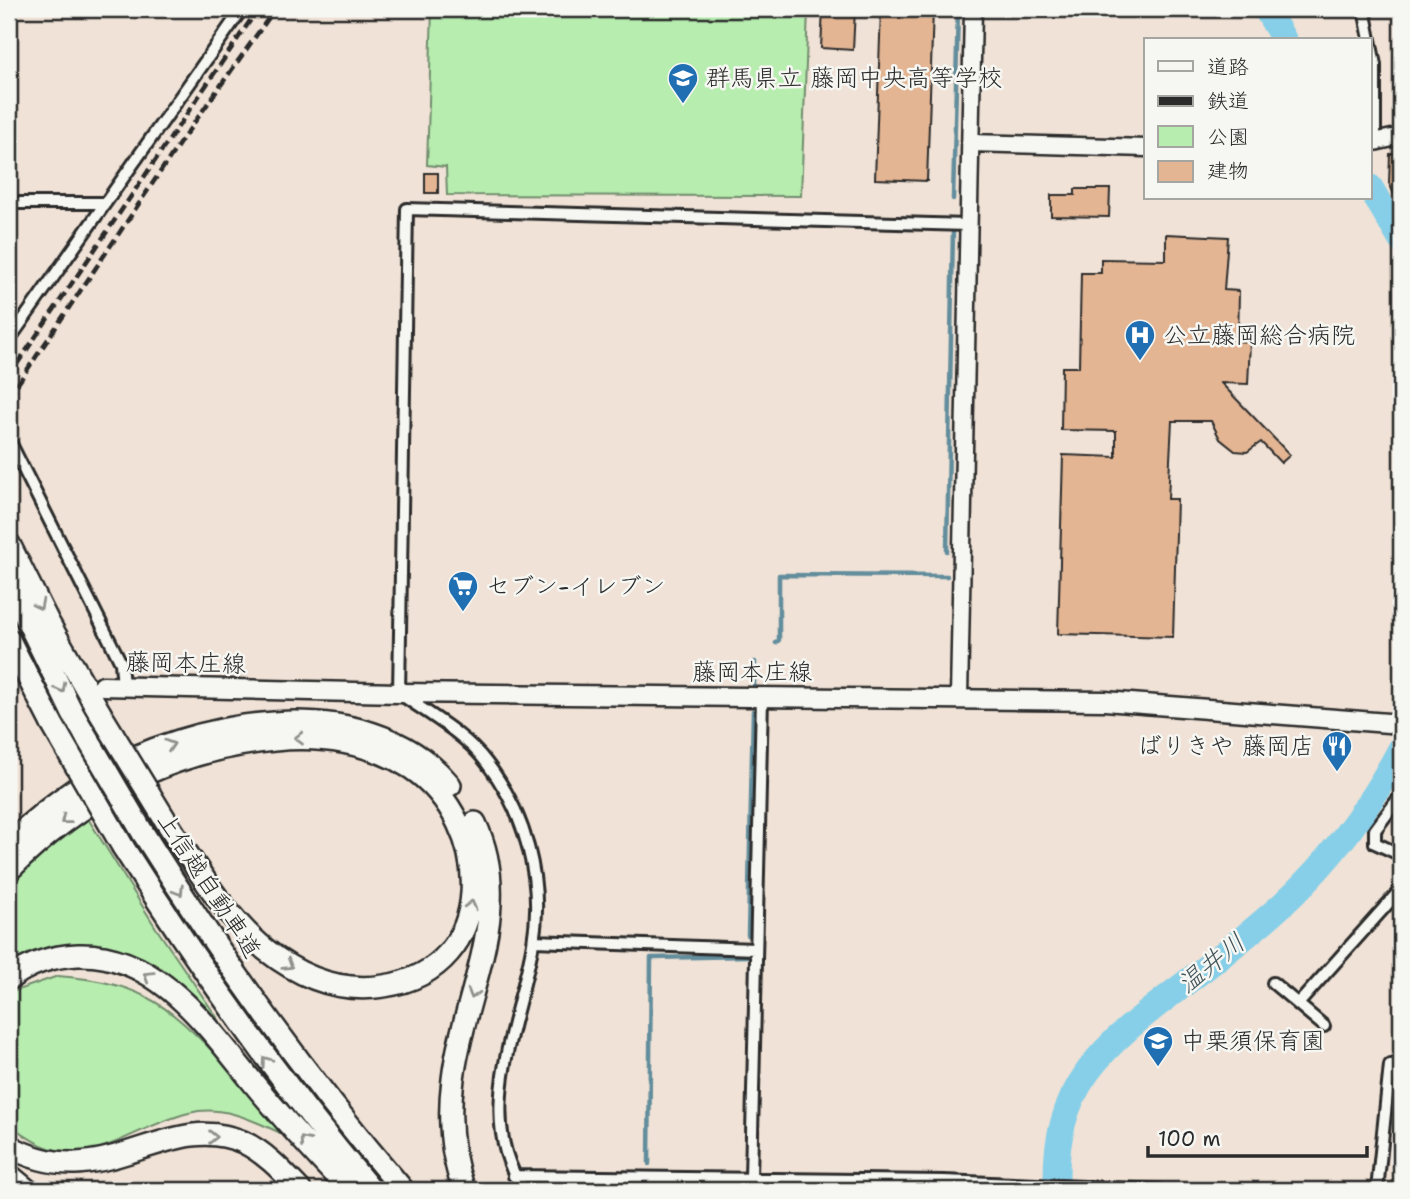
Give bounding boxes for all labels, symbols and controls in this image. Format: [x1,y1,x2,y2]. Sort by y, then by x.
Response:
legend [1144,38,1372,200]
text: 道路 [1207,53,1249,81]
school or university icon: 群馬県立 藤岡中央高等学校 [666,61,700,105]
place label: 群馬県立 藤岡中央高等学校 [706,62,1002,94]
text: 鉄道 [1207,87,1249,115]
text: 公園 [1207,123,1249,151]
text: 建物 [1207,157,1249,185]
hospital icon: 公立藤岡総合病院 [1123,318,1157,362]
place label: 公立藤岡総合病院 [1163,319,1355,351]
supermarket icon: セブン-イレブン [446,569,480,613]
place label: セブン-イレブン [486,570,666,602]
one-way arrow [31,598,45,610]
street label: 藤岡本庄線 [126,646,246,680]
street label: 藤岡本庄線 [692,656,812,688]
one-way arrow [52,681,66,693]
restaurant icon: ばりきや 藤岡店 [1320,729,1354,773]
place label: ばりきや 藤岡店 [1138,730,1314,762]
one-way arrow [293,731,304,746]
one-way arrow [163,739,176,753]
street label: 上信越自動車道 [150,806,268,964]
one-way arrow [60,812,73,825]
one-way arrow [171,884,184,897]
one-way arrow [463,899,477,911]
water label: 温井川 [1169,924,1252,1001]
one-way arrow [280,957,293,970]
one-way arrow [143,971,156,984]
one-way arrow [467,988,482,1000]
school or university icon: 中栗須保育園 [1141,1024,1175,1068]
place label: 中栗須保育園 [1181,1025,1325,1057]
one-way arrow [262,1056,275,1069]
scale bar [1148,1115,1366,1159]
text: 100 m [1158,1125,1221,1153]
one-way arrow [208,1130,219,1145]
one-way arrow [300,1136,312,1149]

